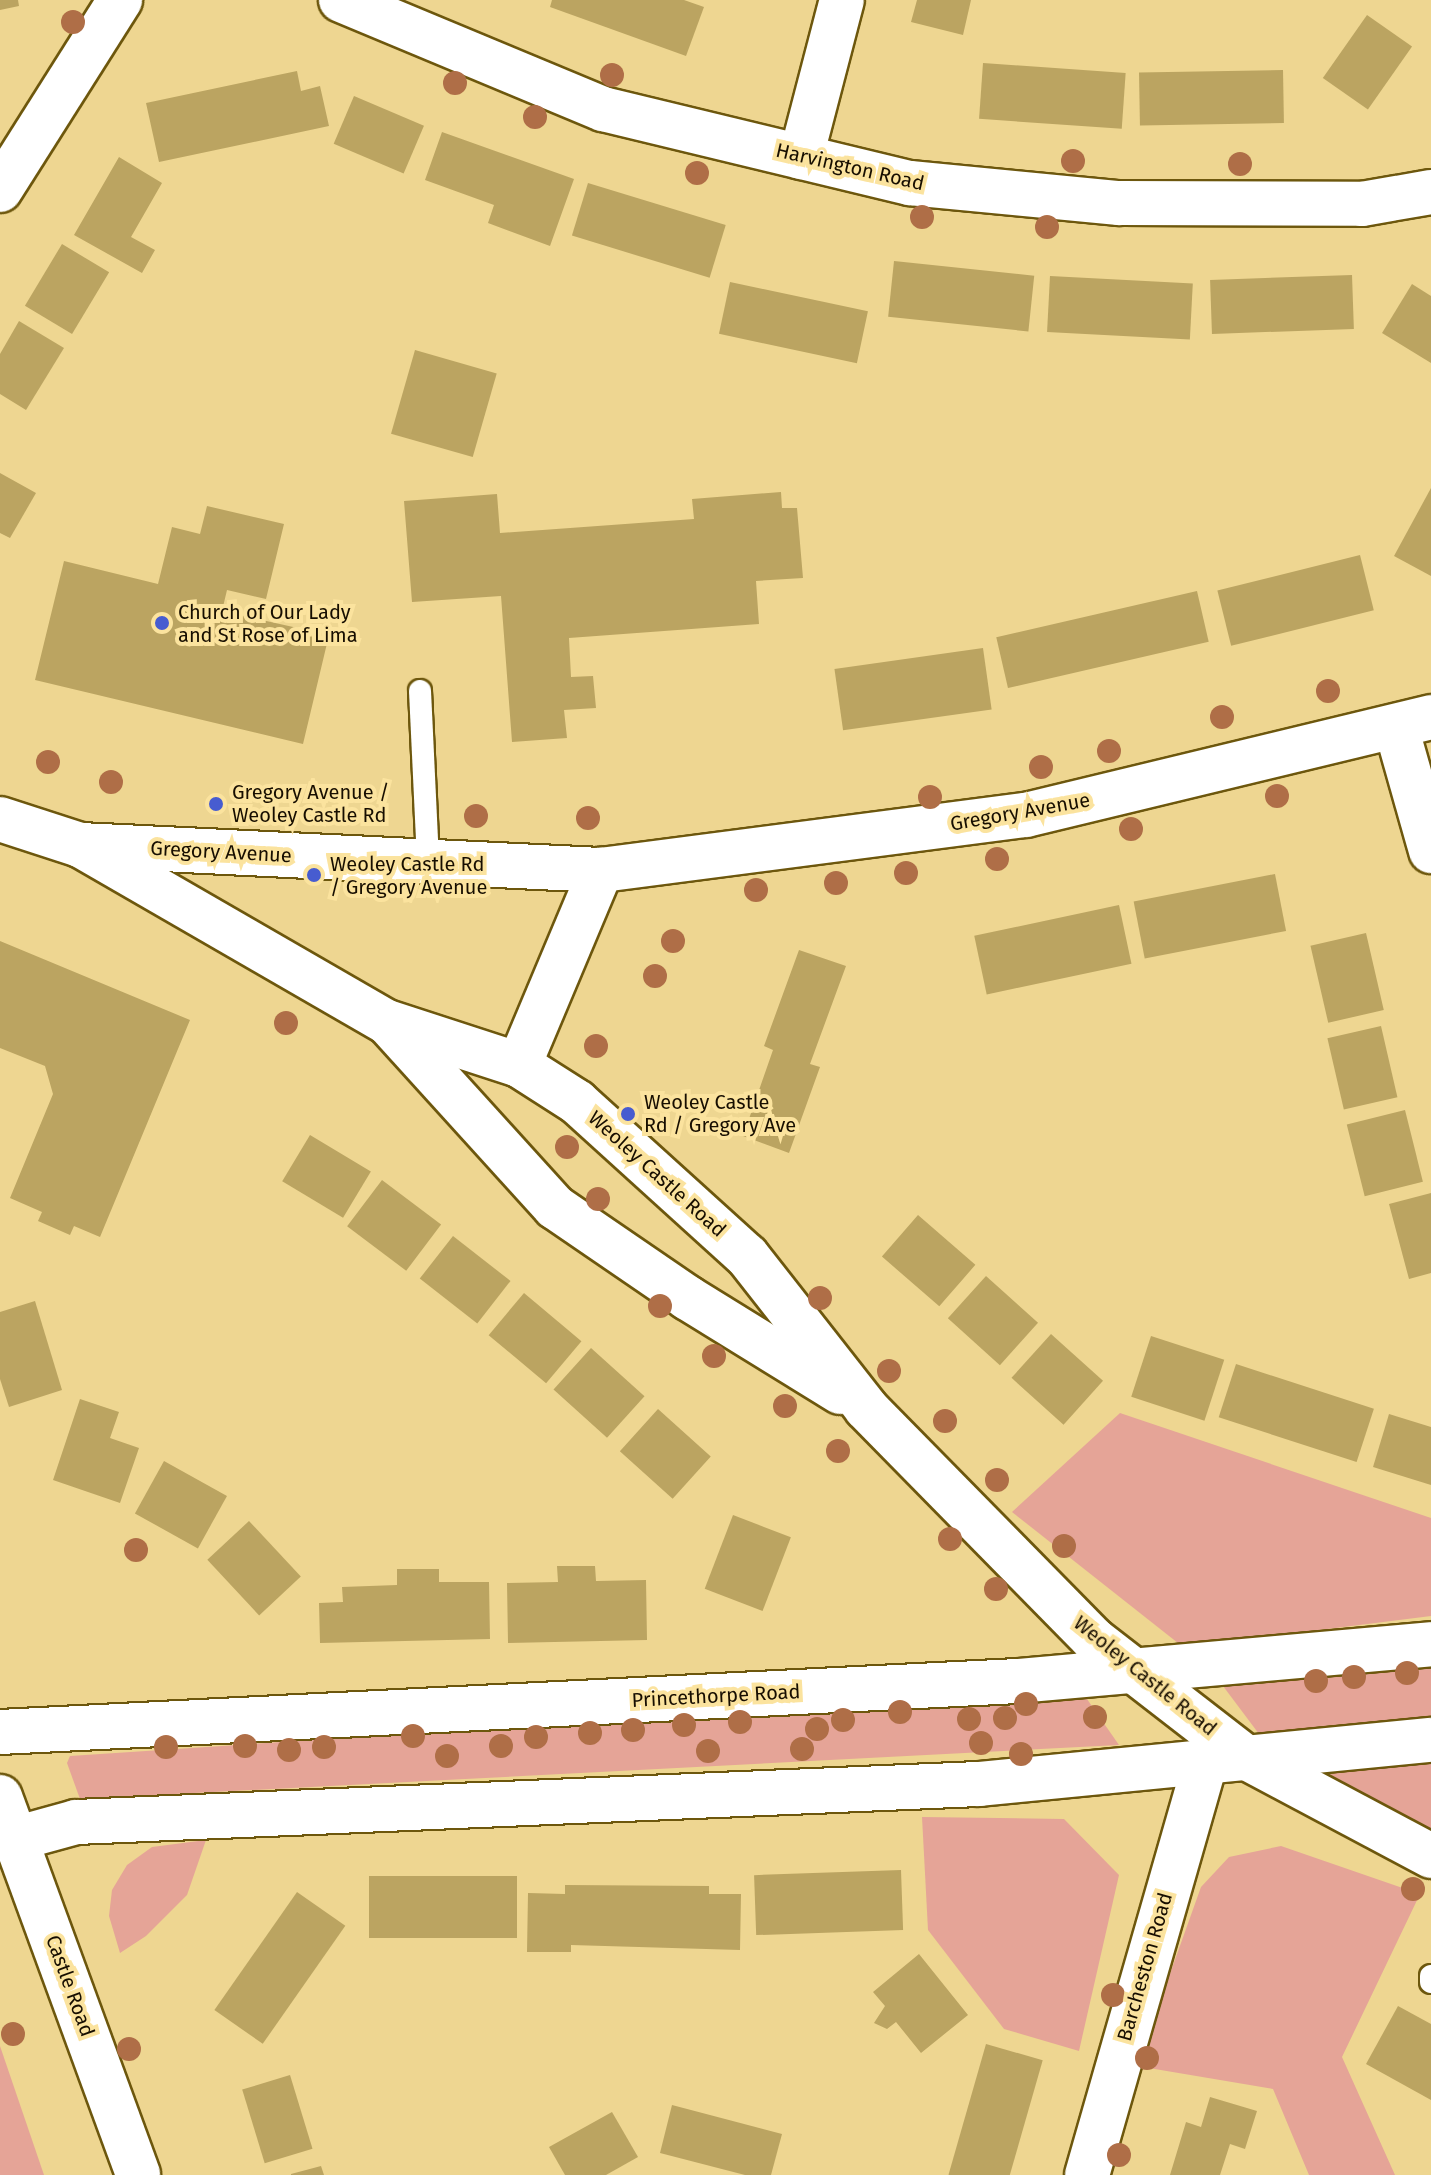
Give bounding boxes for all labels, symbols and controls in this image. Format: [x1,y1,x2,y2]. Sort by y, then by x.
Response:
street label: Harvington Road [773,138,927,196]
place label: Church of Our Lady and St Rose of Lima [178,600,358,647]
marker: Church of Our Lady and St Rose of Lima [153,614,171,632]
place label: Gregory Avenue / Weoley Castle Rd [232,780,389,827]
street label: Gregory Avenue [948,788,1092,836]
marker: Gregory Avenue / Weoley Castle Rd [207,795,225,813]
street label: Gregory Avenue [150,836,292,868]
place label: Weoley Castle Rd / Gregory Avenue [330,852,487,899]
marker: Weoley Castle Rd / Gregory Avenue [305,866,323,884]
place label: Weoley Castle Rd / Gregory Ave [644,1090,796,1137]
marker: Weoley Castle Rd / Gregory Ave [619,1105,637,1123]
street label: Weoley Castle Road [583,1106,731,1242]
street label: Weoley Castle Road [1069,1611,1221,1741]
street label: Princethorpe Road [631,1680,801,1712]
street label: Barcheston Road [1112,1890,1178,2044]
street label: Castle Road [41,1932,99,2040]

